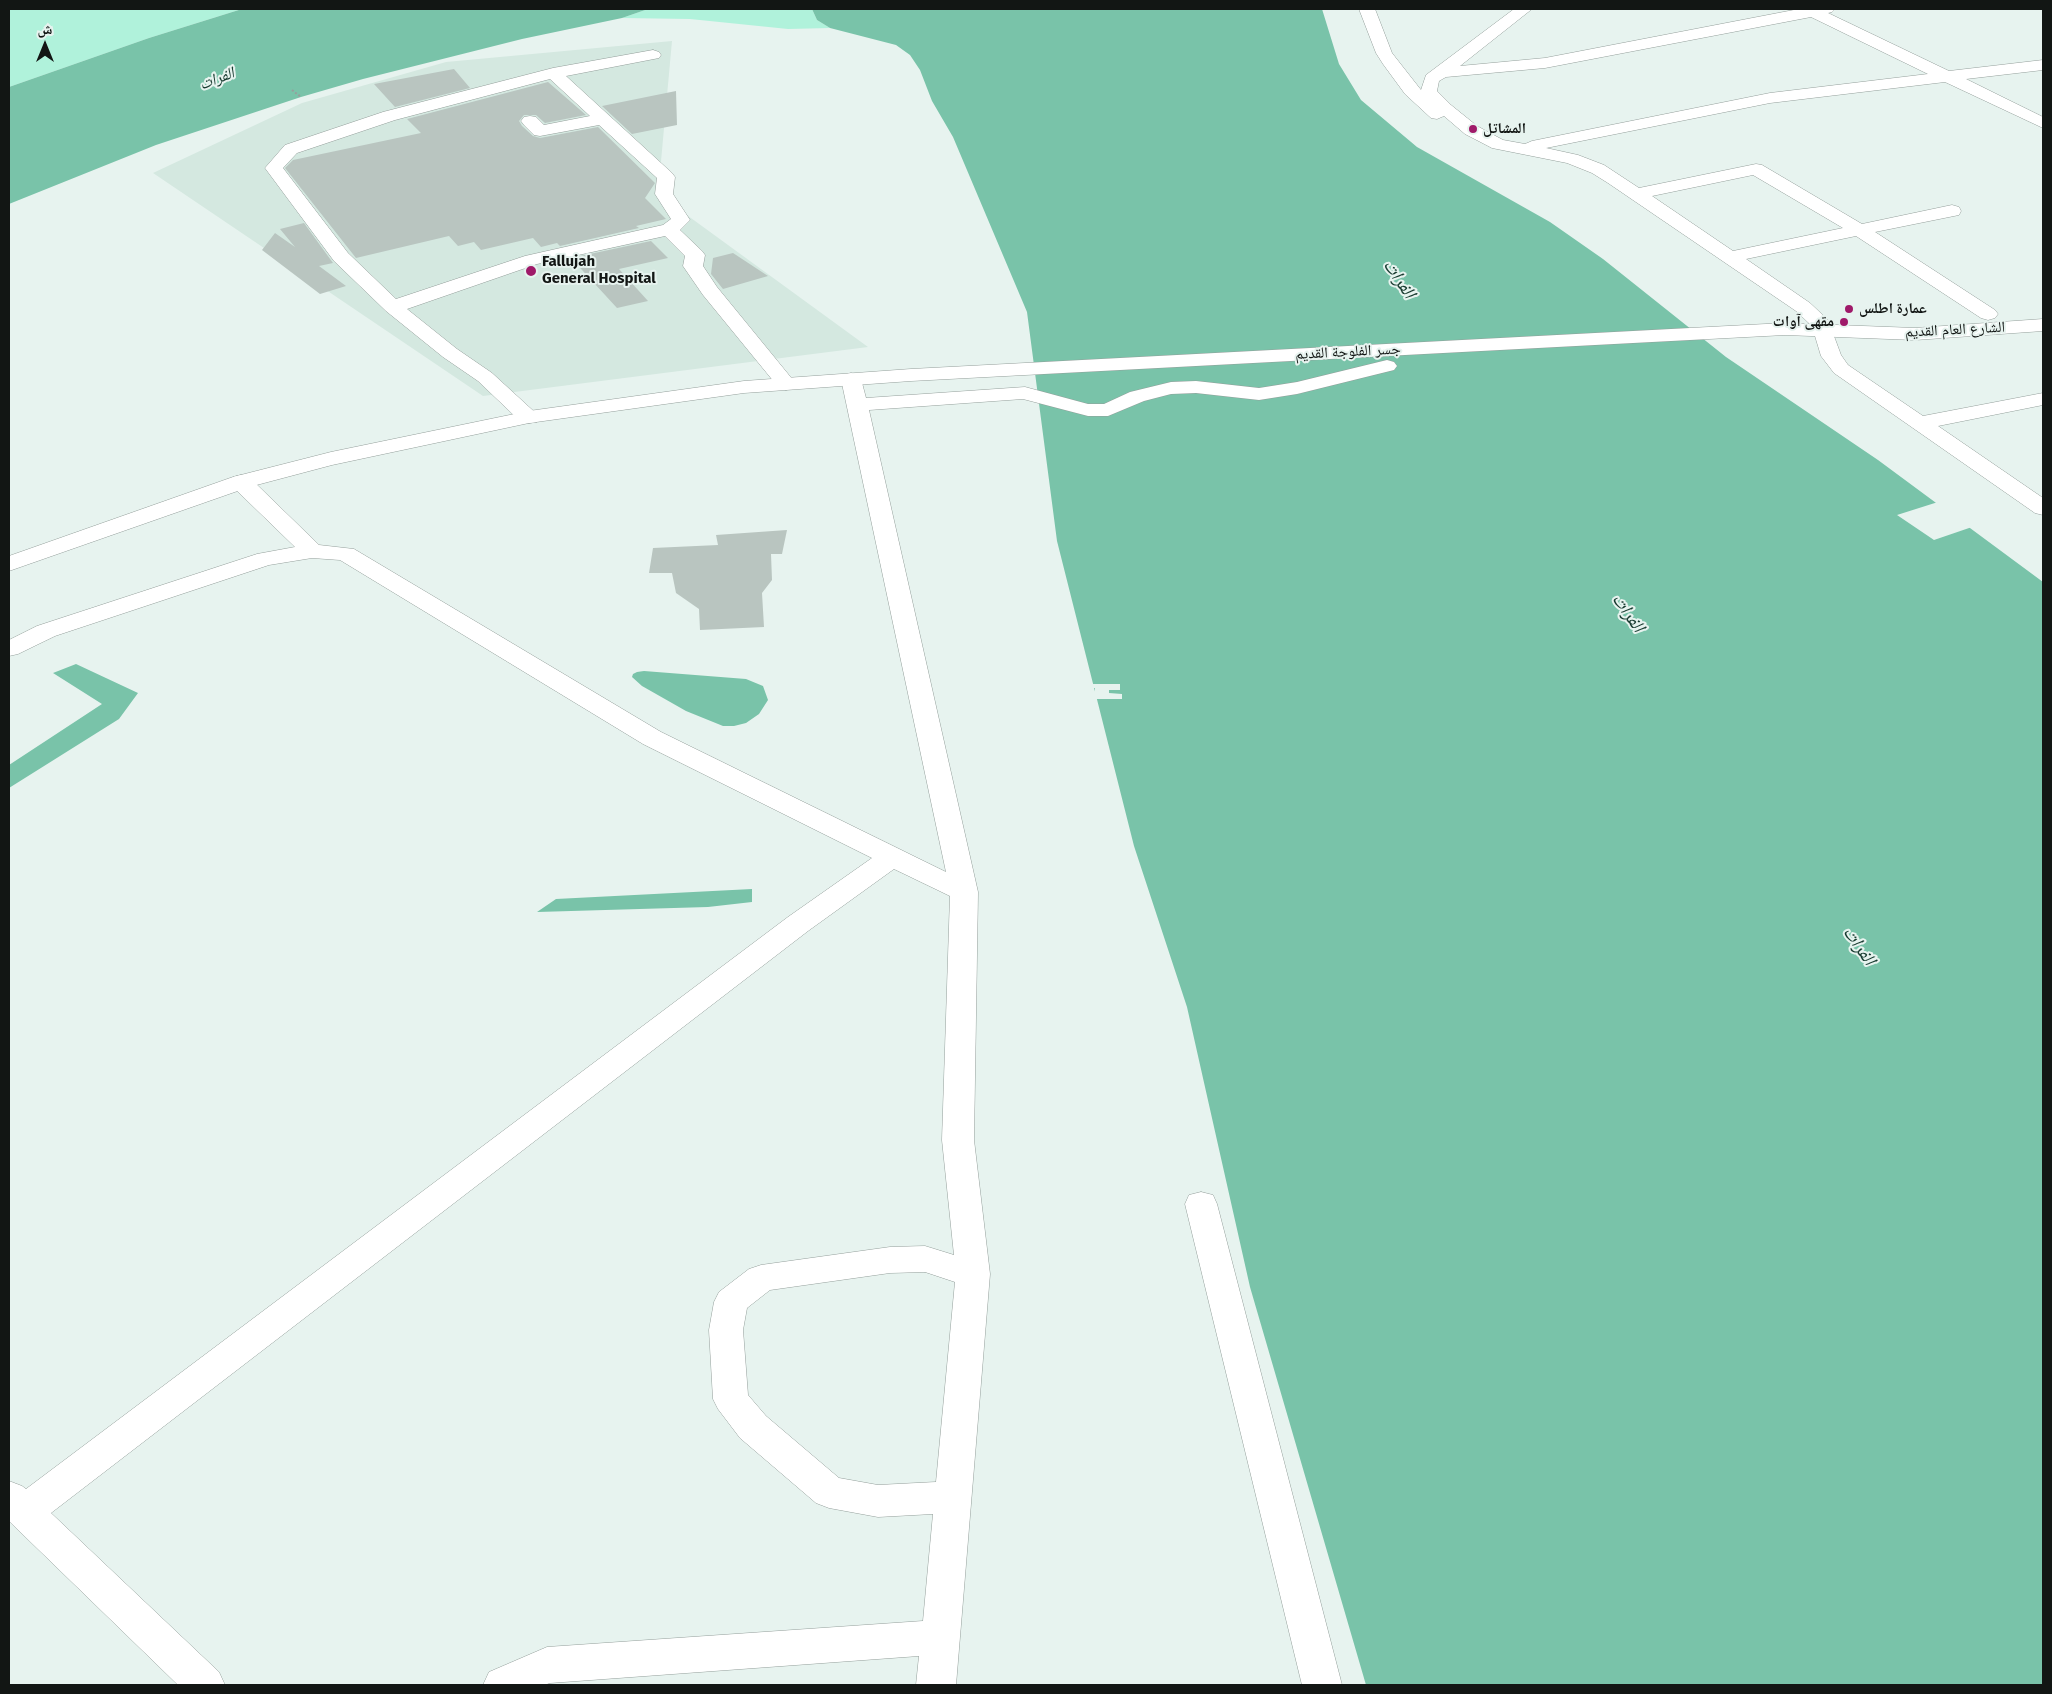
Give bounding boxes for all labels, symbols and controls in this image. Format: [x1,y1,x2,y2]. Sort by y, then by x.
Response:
north arrow [20,20,70,70]
text: ش [38,21,52,38]
water label: الفرات [197,64,237,94]
place label: المشاتل [1483,120,1526,138]
marker: المشاتل [1467,123,1479,135]
place label: Fallujah General Hospital [542,253,656,288]
water label: الفرات [1378,255,1420,303]
marker: Fallujah General Hospital [524,264,538,278]
place label: عمارة اطلس [1859,300,1927,318]
marker: عمارة اطلس [1843,303,1855,315]
place label: مقهى آوات [1773,313,1834,331]
marker: مقهى آوات [1838,316,1850,328]
street label: الشارع العام القديم [1905,318,2005,342]
street label: جسر الفلوجة القديم [1295,340,1401,364]
water label: الفرات [1606,589,1650,637]
water label: الفرات [1837,922,1881,970]

